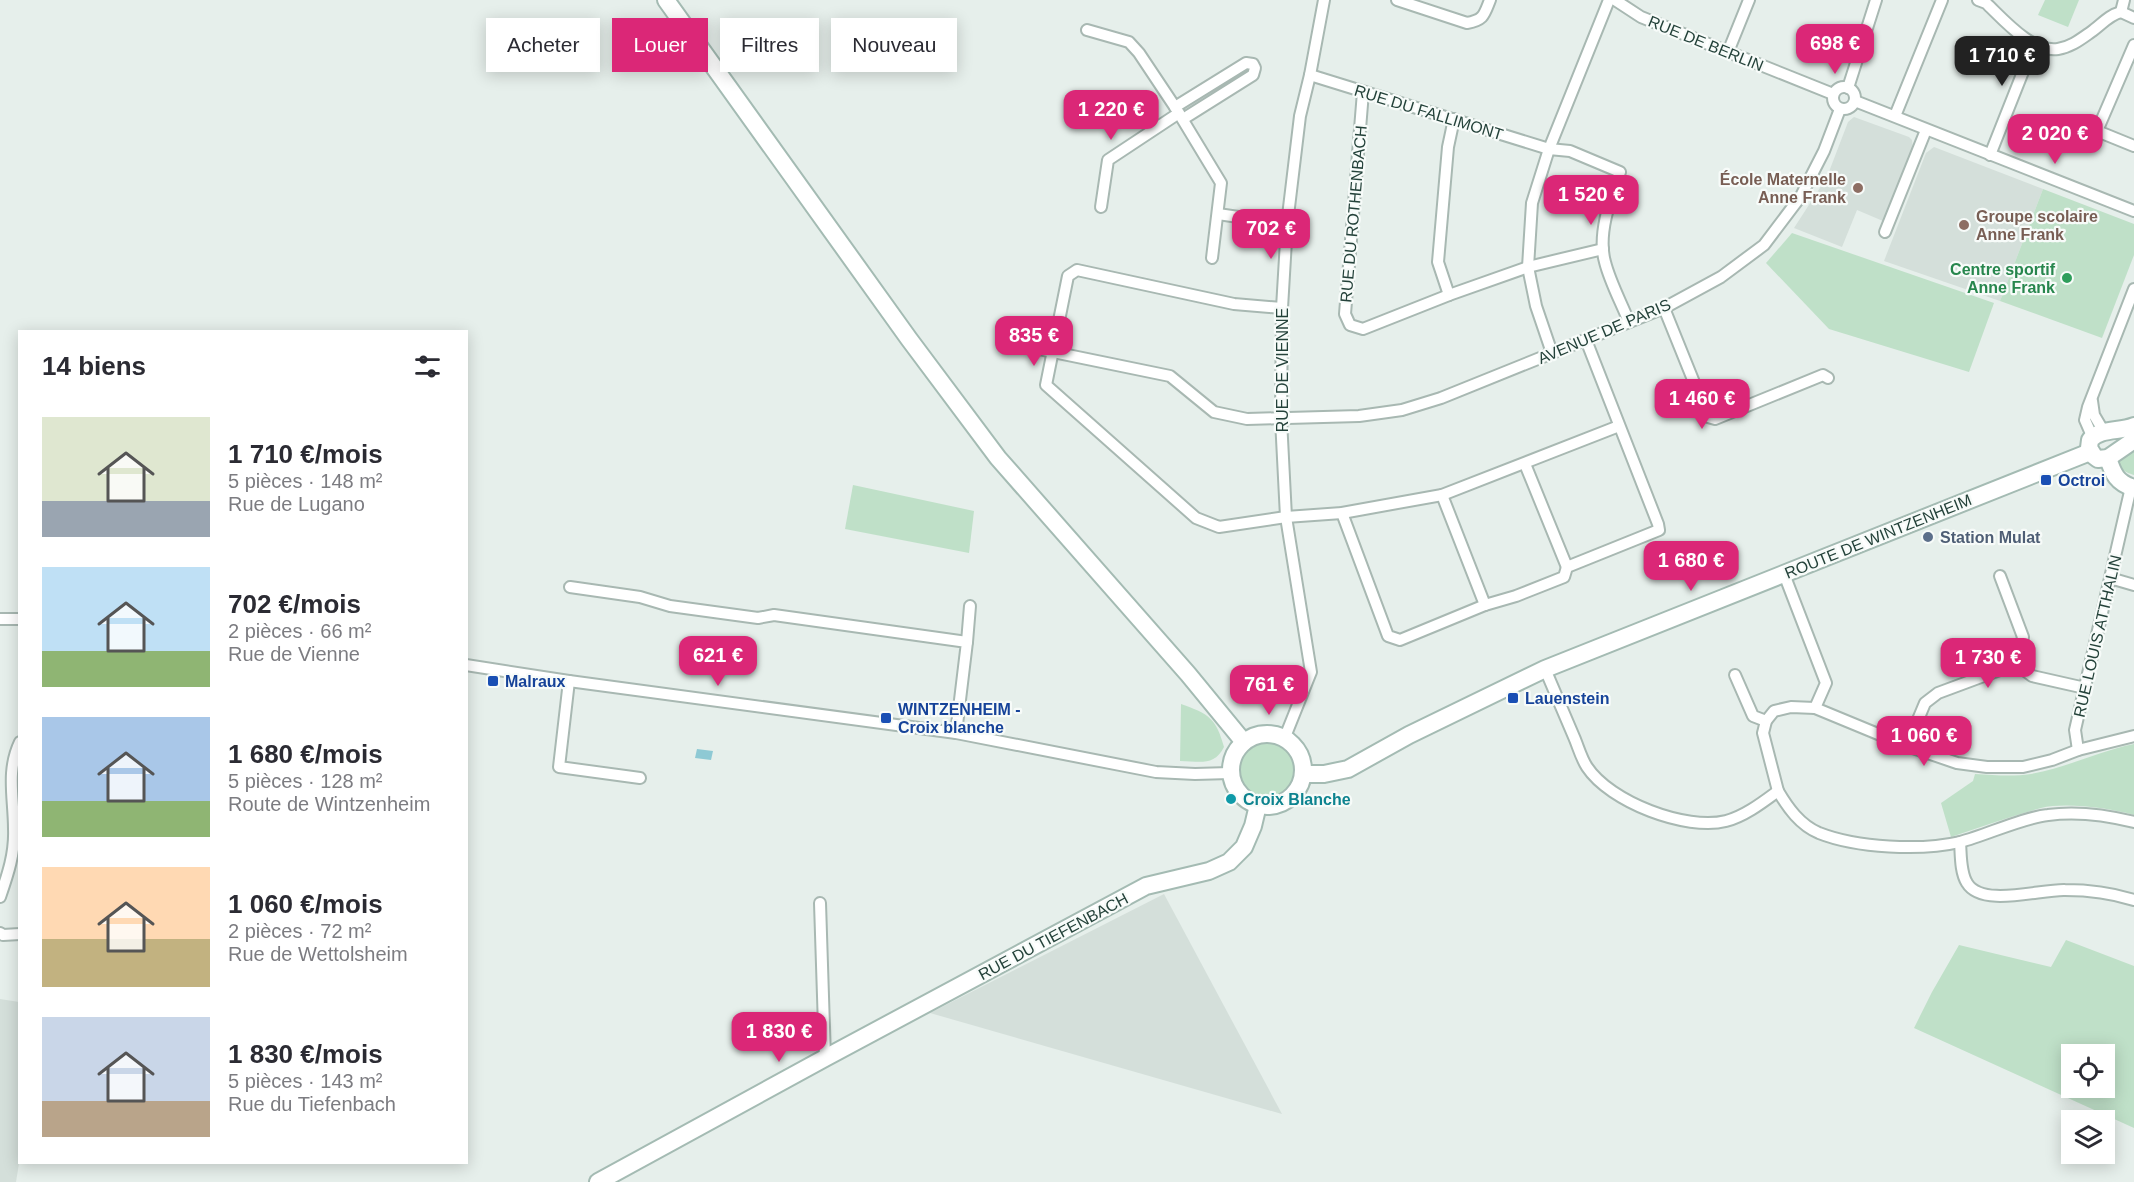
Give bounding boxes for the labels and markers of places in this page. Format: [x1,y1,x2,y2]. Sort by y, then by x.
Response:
pin: 698 € [1793,24,1877,75]
pin: 1 710 € [1947,36,2057,87]
pin: 1 220 € [1056,90,1166,141]
pin: 2 020 € [2000,114,2110,165]
place label: École Maternelle Anne Frank [1720,170,1846,206]
pin: 1 520 € [1536,175,1646,226]
marker: École Maternelle Anne Frank [1851,181,1865,195]
place label: Groupe scolaire Anne Frank [1976,208,2098,243]
pin: 702 € [1229,209,1313,260]
marker: Groupe scolaire Anne Frank [1957,218,1971,232]
place label: Centre sportif Anne Frank [1950,261,2056,296]
marker: Centre sportif Anne Frank [2060,271,2074,285]
pin: 835 € [992,316,1076,367]
pin: 1 460 € [1647,379,1757,430]
place label: Octroi [2058,472,2105,489]
marker: Octroi [2039,473,2053,487]
place label: Station Mulat [1940,529,2041,546]
marker: Station Mulat [1921,530,1935,544]
pin: 1 680 € [1636,541,1746,592]
pin: 621 € [676,636,760,687]
pin: 1 730 € [1933,638,2043,689]
pin: 761 € [1227,665,1311,716]
place label: Malraux [505,673,566,690]
marker: Malraux [486,674,500,688]
place label: Lauenstein [1525,690,1609,707]
marker: Lauenstein [1506,691,1520,705]
place label: WINTZENHEIM - Croix blanche [898,701,1021,736]
marker: WINTZENHEIM - Croix blanche [879,711,893,725]
pin: 1 060 € [1869,716,1979,767]
place label: Croix Blanche [1243,791,1351,808]
marker: Croix Blanche [1224,792,1238,806]
pin: 1 830 € [724,1012,834,1063]

